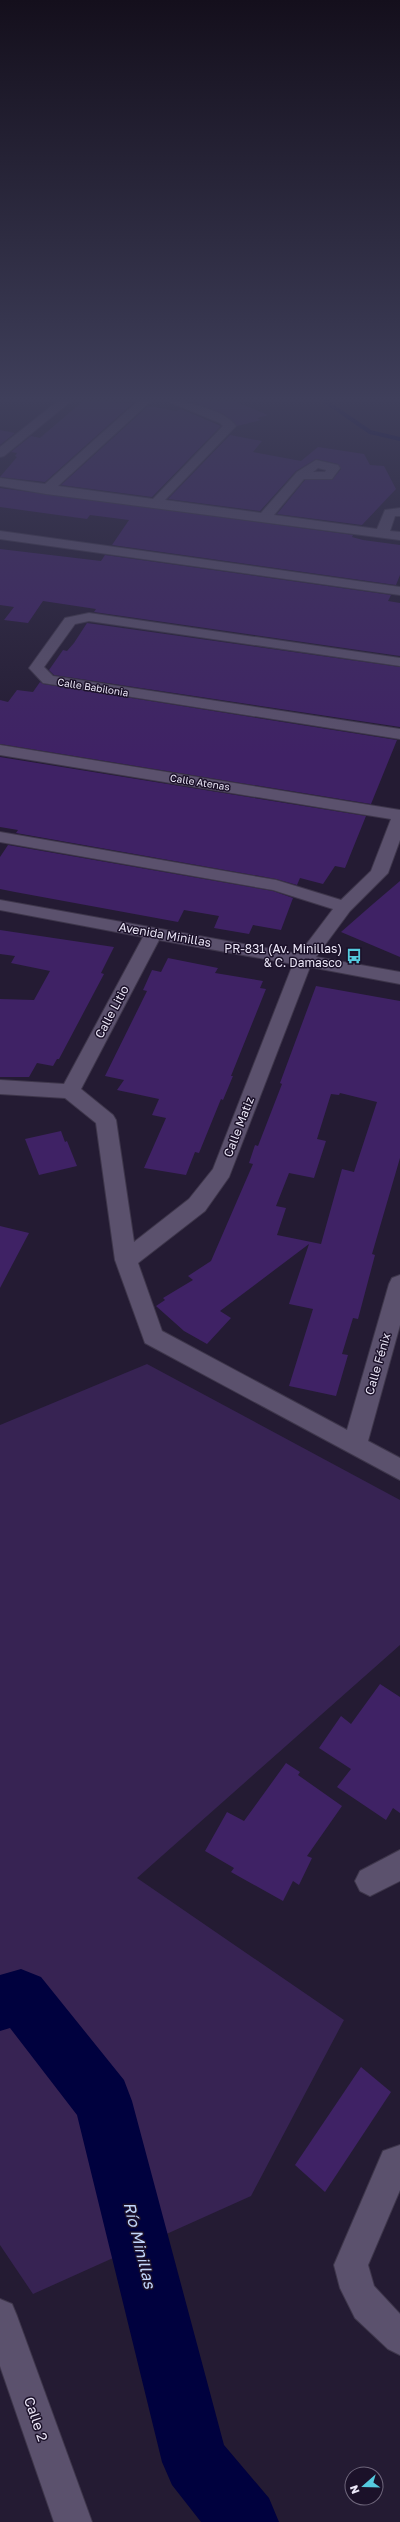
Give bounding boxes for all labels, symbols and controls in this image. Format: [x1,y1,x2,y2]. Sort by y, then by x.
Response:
street label: Calle Babilonia [57,675,129,699]
street label: Calle Atenas [169,771,231,793]
street label: Avenida Minillas [118,919,212,950]
place label: PR-831 (Av. Minillas) & C. Damasco [224,941,342,970]
bus stop icon: PR-831 (Av. Minillas) & C. Damasco [345,947,363,965]
street label: Calle Litio [91,983,132,1041]
street label: Calle Matiz [220,1094,257,1159]
street label: Calle Fénix [362,1331,394,1397]
water label: Río Minillas [120,2200,161,2292]
street label: Calle 2 [21,2394,52,2443]
north arrow [344,2466,384,2506]
text: N [347,2483,362,2496]

